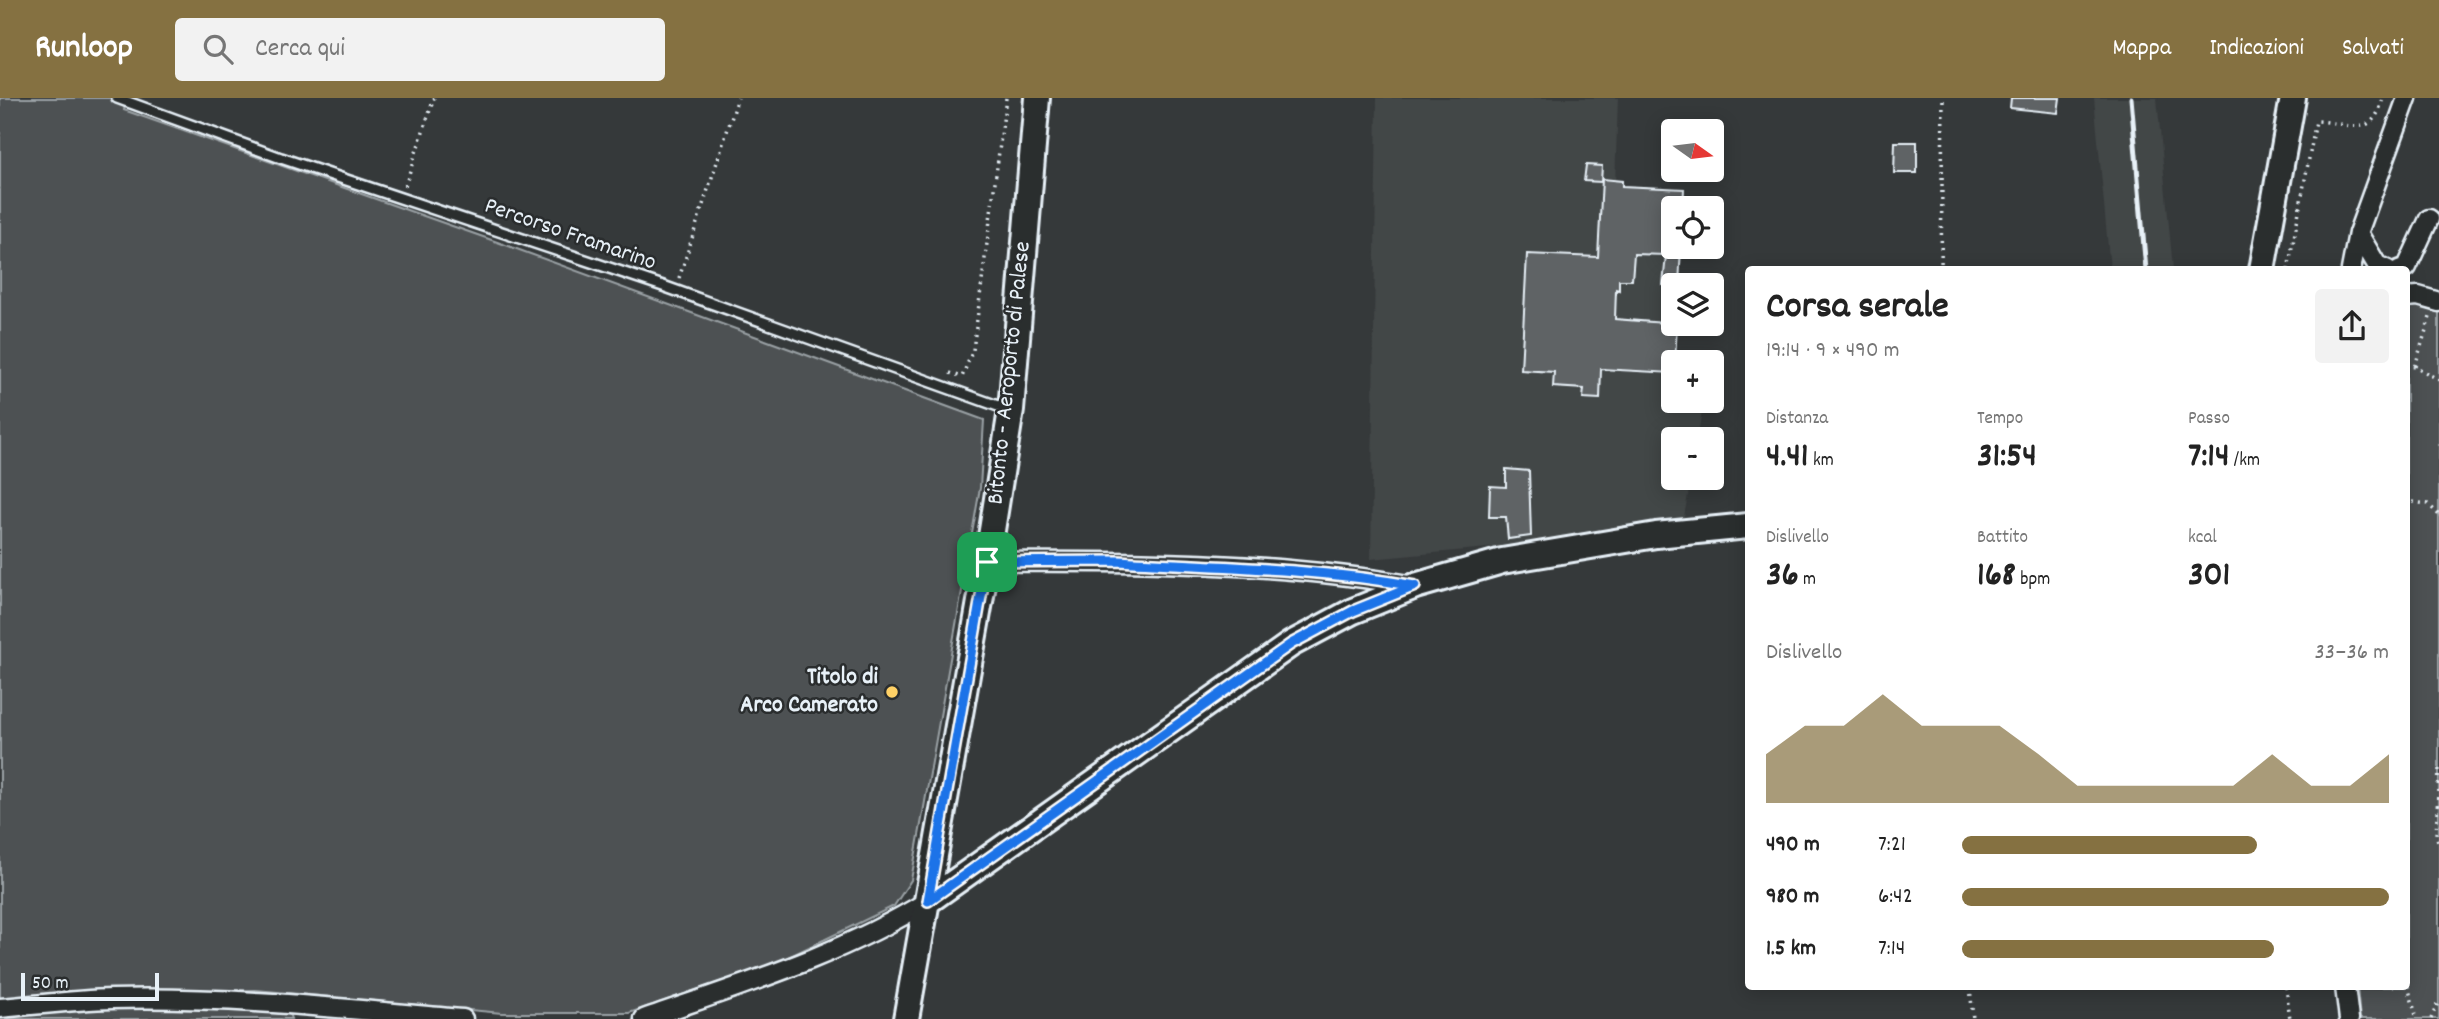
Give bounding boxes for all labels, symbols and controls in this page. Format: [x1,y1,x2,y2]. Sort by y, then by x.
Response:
search box [175,18,665,81]
text: Runloop [35,26,133,73]
icon: search [199,30,237,68]
text: Cerca qui [255,31,345,68]
text: Mappa [2112,32,2171,66]
text: Indicazioni [2209,32,2304,66]
text: Salvati [2342,32,2404,66]
north arrow [1661,119,1724,182]
map controls [1661,119,1724,490]
street label: Percorso Framarino [480,190,660,280]
button: locate [1661,196,1724,259]
street label: Bitonto - Aeroporto di Palese [979,240,1041,506]
button: layers [1661,273,1724,336]
text: Corsa serale [1766,281,1949,336]
button: share [2315,289,2389,363]
text: 19:14 · 9 × 490 m [1766,335,1900,368]
button: + [1661,350,1724,413]
text: Distanza [1766,406,1828,433]
text: Tempo [1977,406,2023,433]
text: Passo [2188,406,2230,433]
button: − [1661,427,1724,490]
text: 4.41 [1766,433,1809,483]
text: 31:54 [1977,433,2037,483]
text: 7:14 [2188,433,2229,483]
text: km [1809,448,1834,475]
text: /km [2229,448,2260,475]
text: Dislivello [1766,525,1829,552]
text: Battito [1977,525,2028,552]
text: kcal [2188,525,2217,552]
pin [957,532,1017,592]
icon: arrive [968,543,1006,581]
text: 36 [1766,552,1799,602]
text: 168 [1977,552,2016,602]
text: 301 [2188,552,2230,602]
text: m [1799,567,1816,594]
text: bpm [2016,567,2050,594]
text: Dislivello [1766,637,1842,670]
text: 33–36 m [2315,637,2389,670]
place label: Titolo di Arco Camerato [740,661,879,723]
marker: Titolo di Arco Camerato [884,684,900,700]
text: 490 m [1766,829,1820,862]
text: 7:21 [1878,829,1906,862]
text: 980 m [1766,881,1819,914]
text: 6:42 [1878,881,1913,914]
text: 1.5 km [1766,933,1816,966]
text: 7:14 [1878,933,1905,966]
scale bar [21,970,159,1002]
text: 50 m [32,971,69,998]

